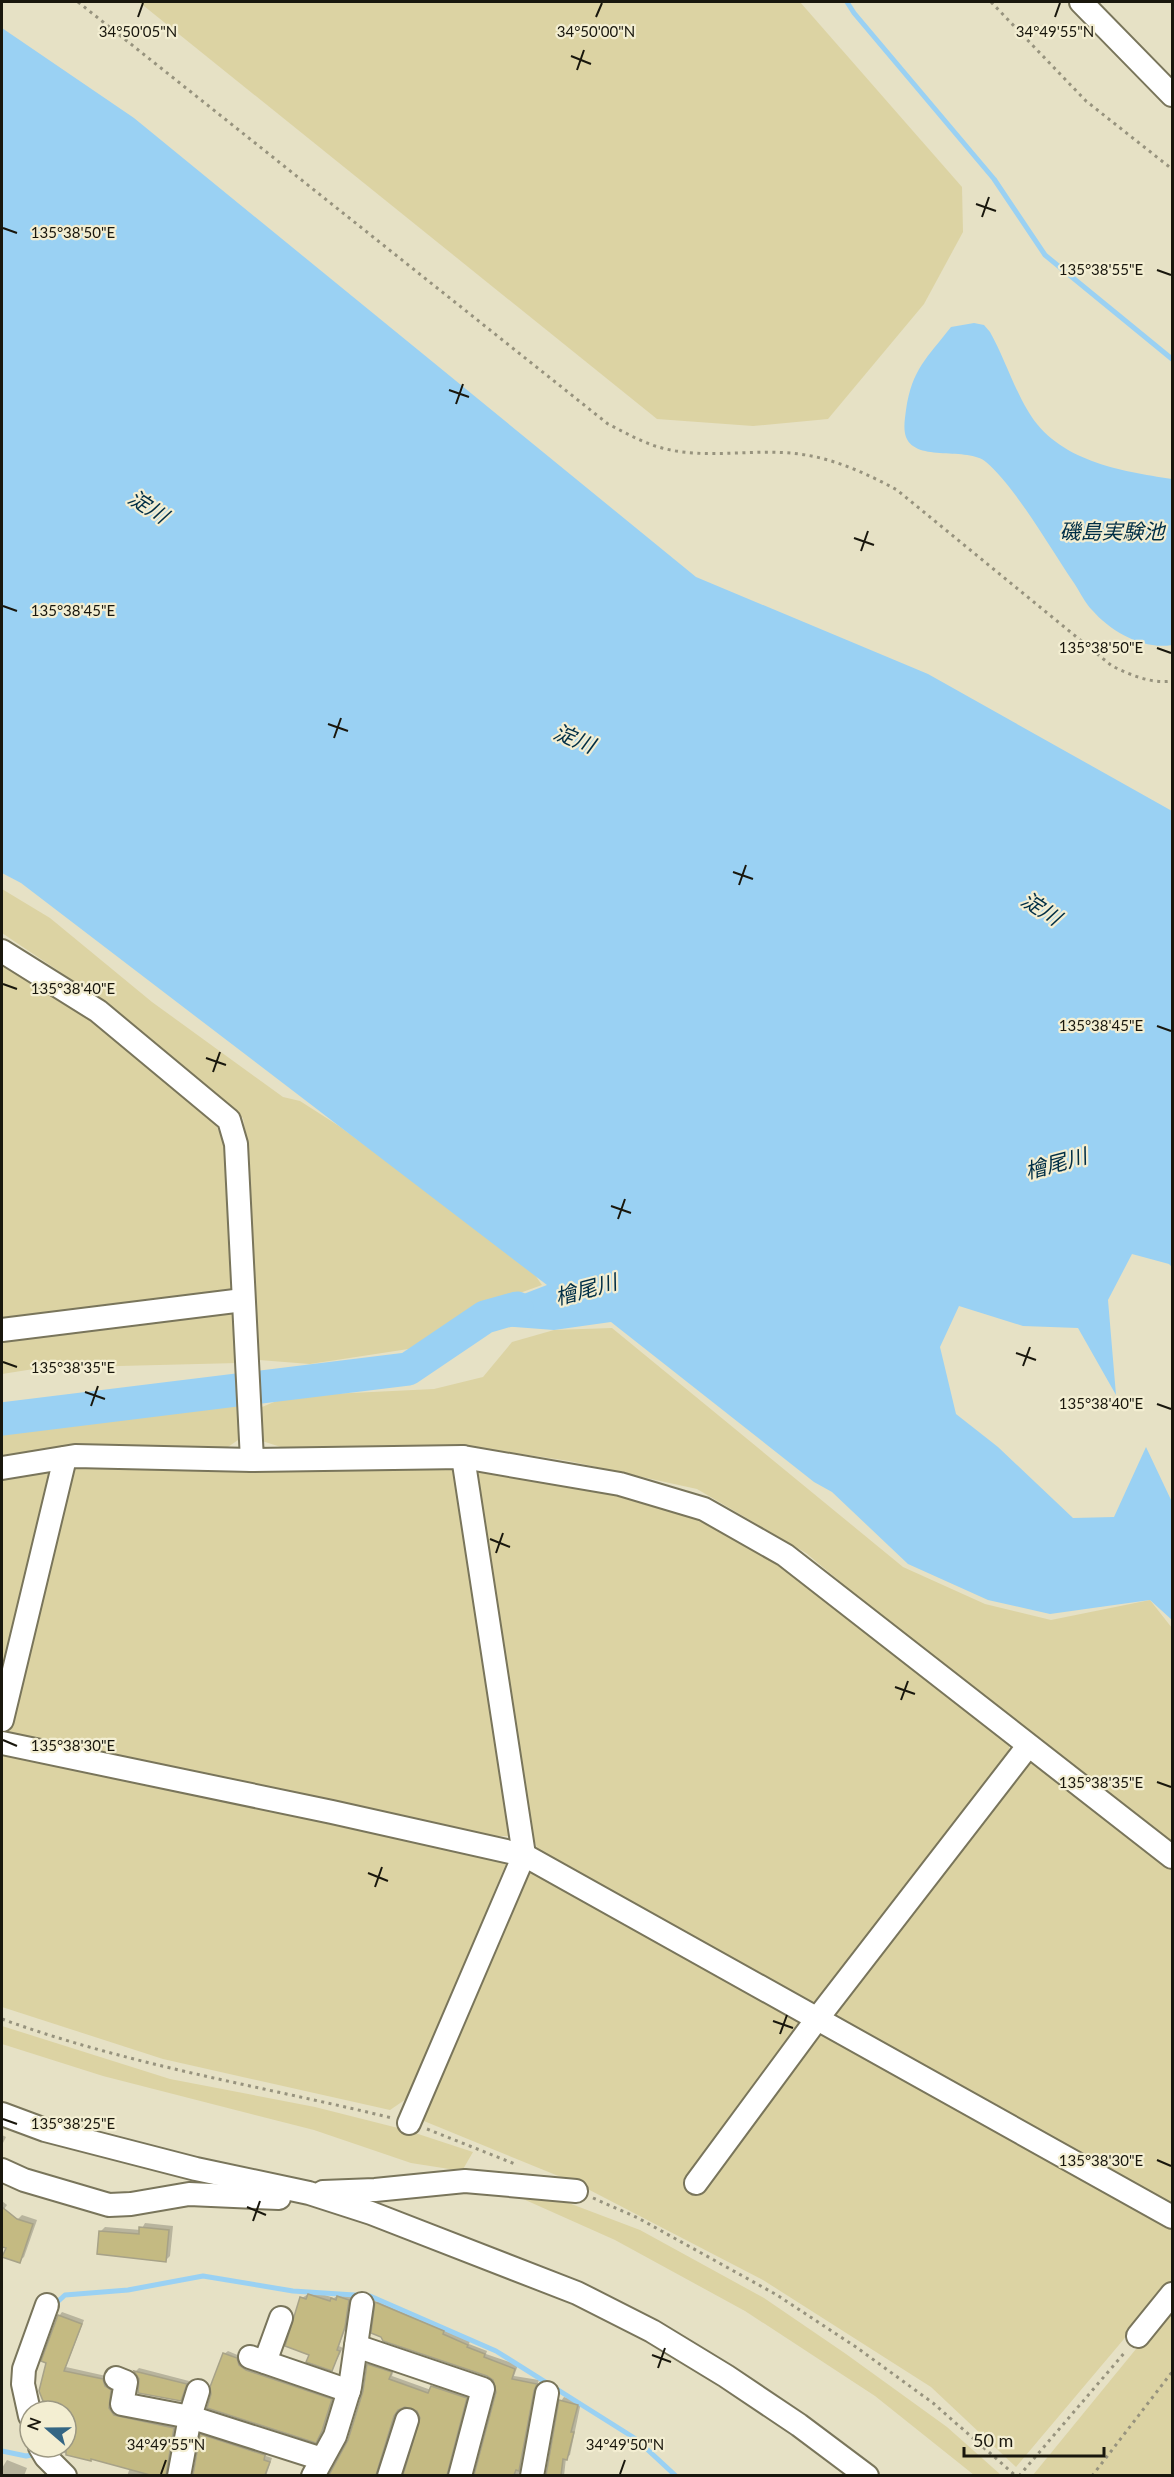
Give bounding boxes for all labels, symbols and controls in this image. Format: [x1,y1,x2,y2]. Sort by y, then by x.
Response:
text: 34°50'05"N [99,22,177,40]
text: 34°50'00"N [557,22,635,40]
text: 34°49'55"N [1016,22,1094,40]
text: 135°38'50"E [31,223,115,241]
text: 135°38'55"E [1059,260,1143,278]
water label: 淀川 [124,484,175,529]
water label: 磯島実験池 [1060,518,1166,543]
text: 135°38'45"E [31,601,115,619]
text: 135°38'50"E [1059,638,1143,656]
water label: 淀川 [550,718,601,758]
water label: 淀川 [1017,886,1068,931]
text: 135°38'40"E [31,979,115,997]
text: 135°38'45"E [1059,1016,1143,1034]
water label: 檜尾川 [1022,1142,1091,1183]
water label: 檜尾川 [552,1268,621,1309]
text: 135°38'35"E [31,1358,115,1376]
text: 135°38'40"E [1059,1394,1143,1412]
text: 135°38'30"E [31,1736,115,1754]
text: 135°38'35"E [1059,1773,1143,1791]
text: 135°38'25"E [31,2114,115,2132]
text: 135°38'30"E [1059,2151,1143,2169]
north arrow [18,2399,78,2459]
text: N [22,2415,44,2433]
scale bar [964,2420,1104,2458]
text: 50 m [973,2429,1013,2451]
text: 34°49'55"N [127,2435,205,2453]
text: 34°49'50"N [586,2435,664,2453]

